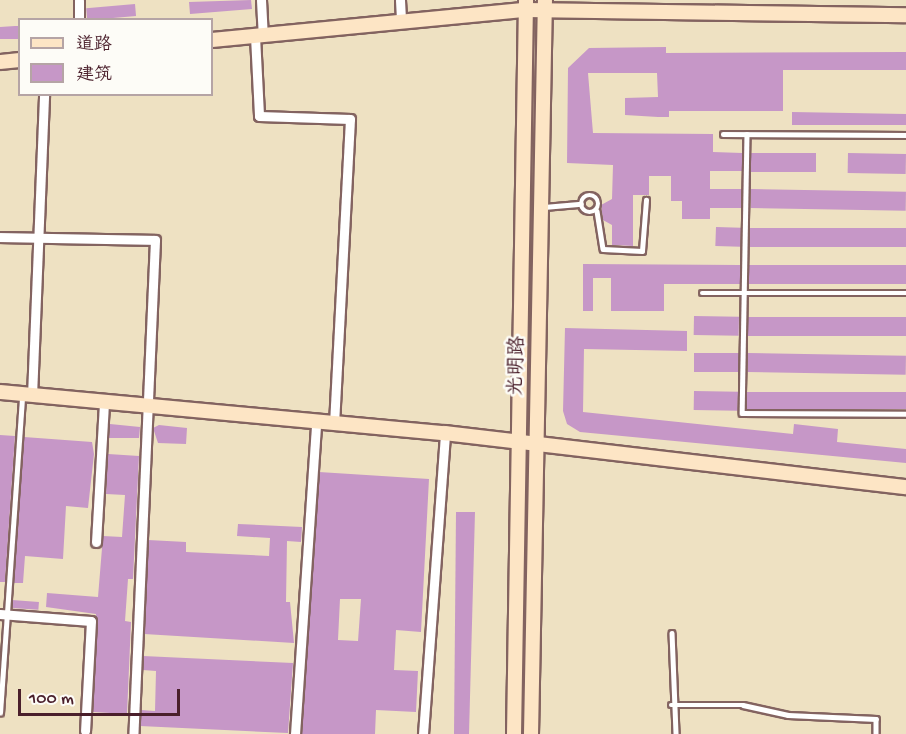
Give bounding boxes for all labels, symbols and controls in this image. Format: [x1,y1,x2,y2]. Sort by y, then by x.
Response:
legend [18,18,213,96]
text: 道路 [76,35,112,56]
text: 建筑 [76,65,112,86]
street label: 光明路 [505,336,531,396]
scale bar [21,677,183,715]
text: 100 m [29,689,74,710]

